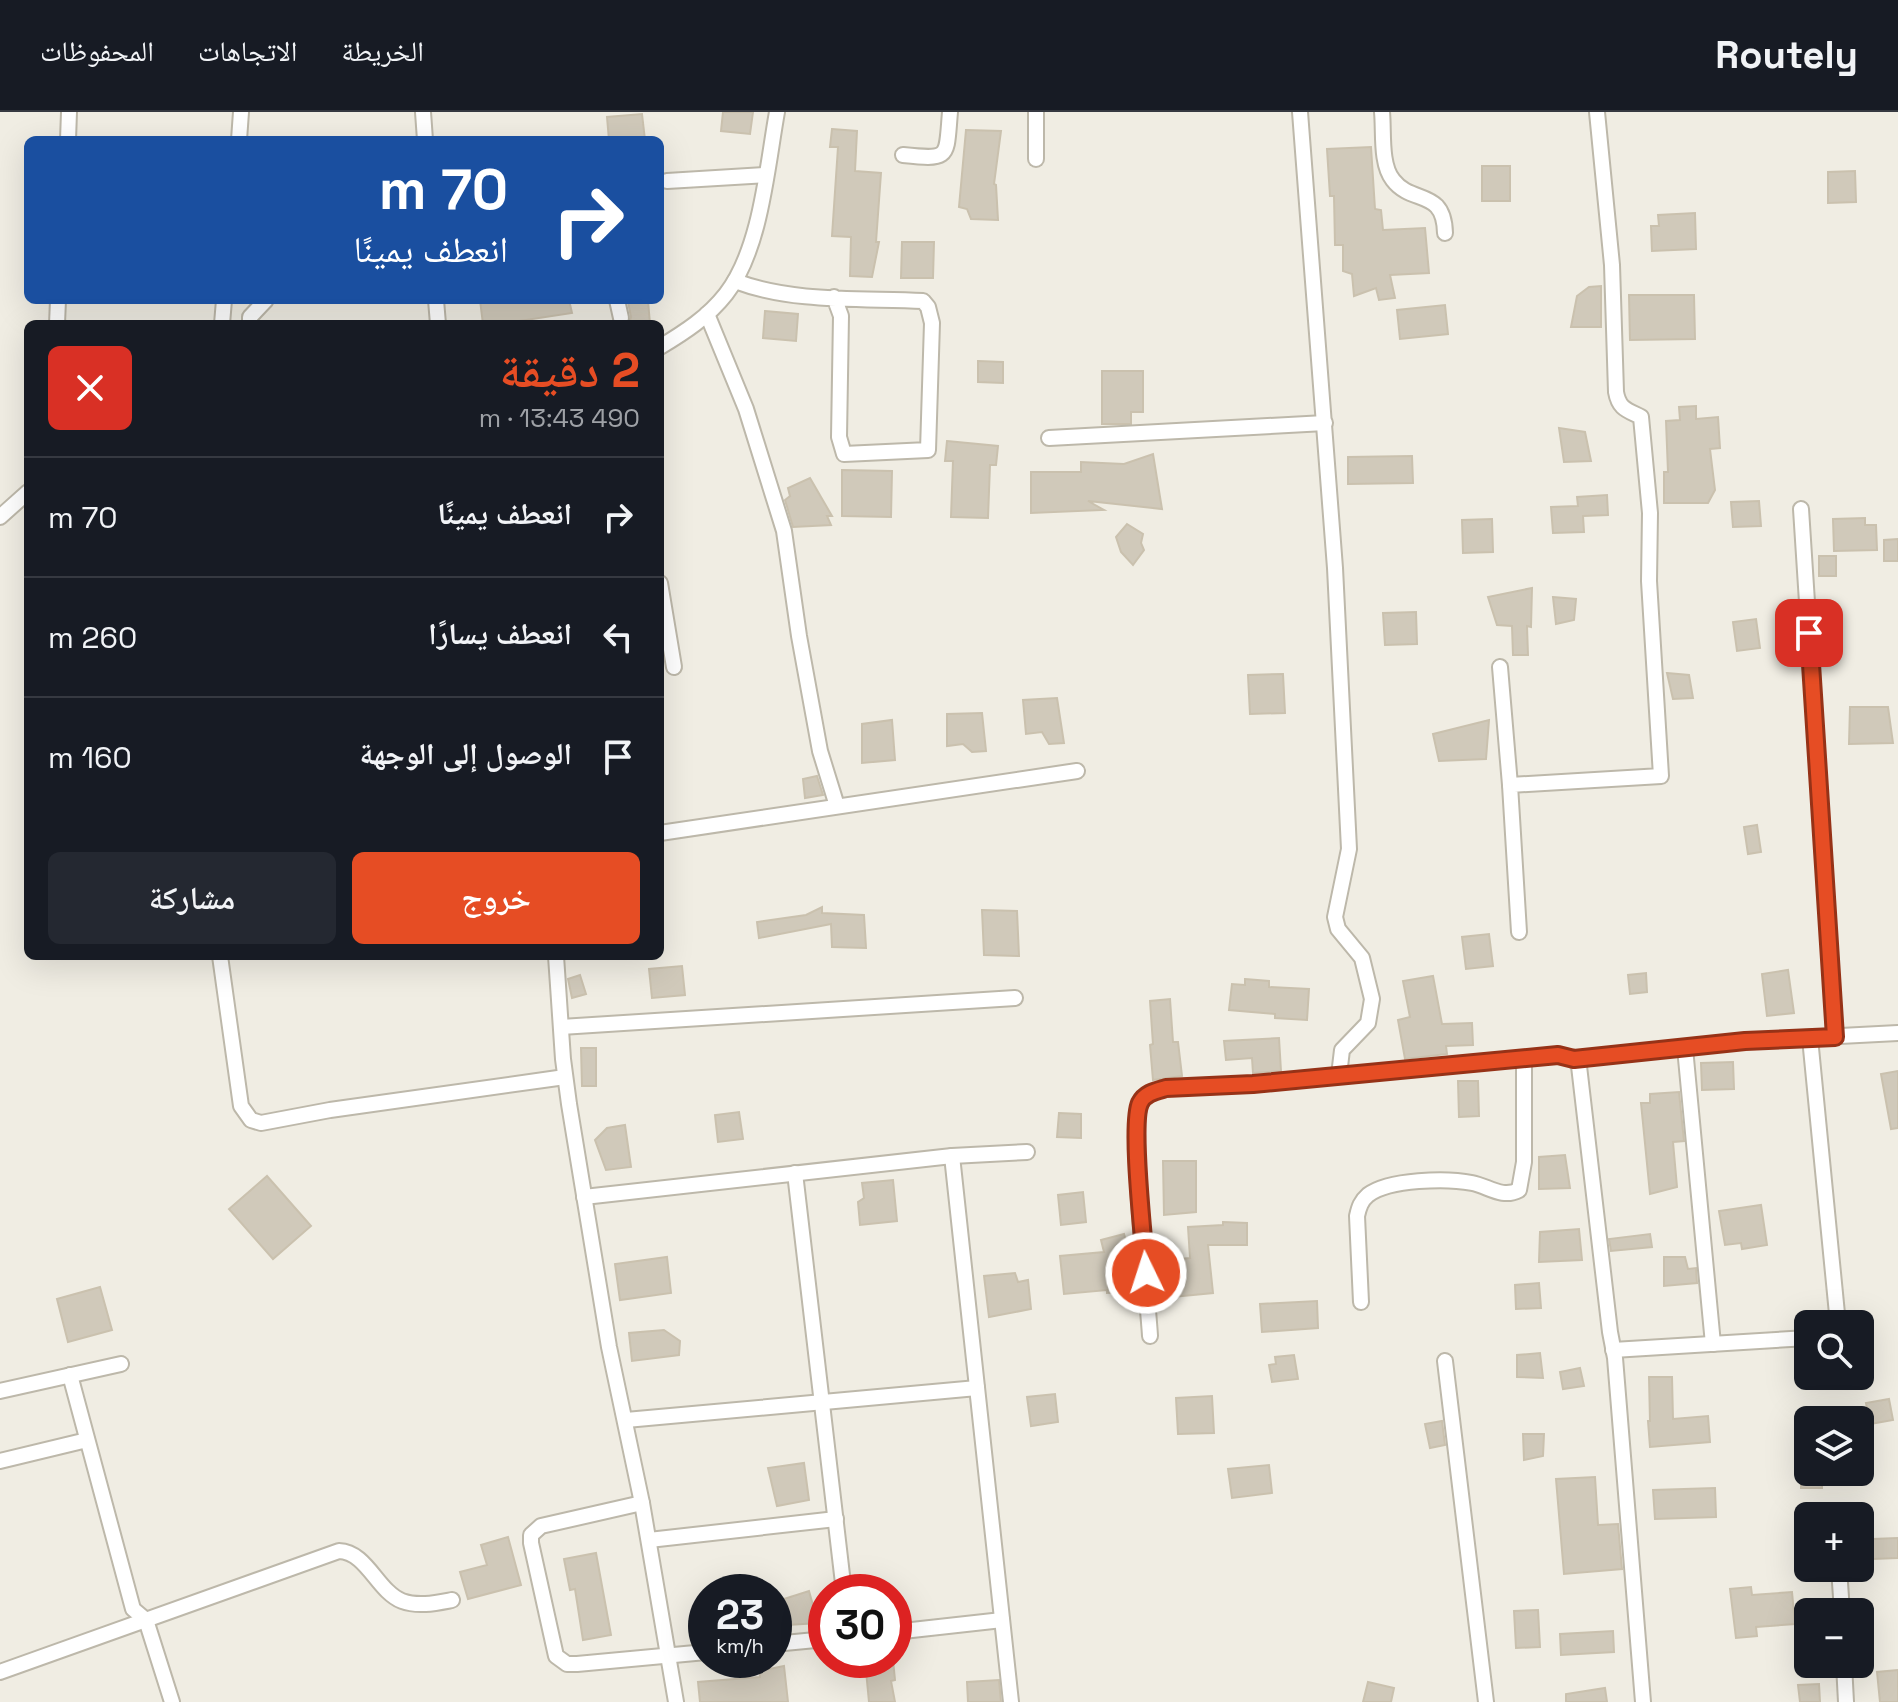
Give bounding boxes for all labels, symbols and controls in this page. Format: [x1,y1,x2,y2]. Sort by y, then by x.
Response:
text: Routely [1715,31,1858,79]
text: المحفوظات [40,33,154,69]
text: الاتجاهات [198,33,297,69]
text: الخريطة [341,33,424,69]
text: 70 m [379,154,508,225]
icon: right [536,168,640,272]
text: انعطف يمينًا [354,227,508,273]
text: 2 دقيقة [500,340,640,401]
button: close [48,346,132,430]
text: 490 m · 13:43 [479,401,640,435]
text: انعطف يمينًا [437,494,572,533]
icon: right [596,495,640,539]
text: 70 m [48,498,117,537]
pin [1775,599,1843,667]
icon: arrive [1787,611,1831,655]
text: انعطف يسارًا [428,614,572,653]
icon: left [596,615,640,659]
text: 260 m [48,618,137,657]
text: الوصول إلى الوجهة [359,734,572,773]
icon: arrive [596,735,640,779]
text: 160 m [48,738,132,777]
button: مشاركة [48,852,336,944]
button: خروج [352,852,640,944]
position arrow [1104,1231,1188,1315]
map controls [1794,1310,1874,1678]
button: search [1794,1310,1874,1390]
button: layers [1794,1406,1874,1486]
button: + [1794,1502,1874,1582]
speed limit sign: 30 [808,1574,912,1678]
text: 23 [716,1590,764,1641]
button: − [1794,1598,1874,1678]
text: km/h [716,1633,764,1659]

